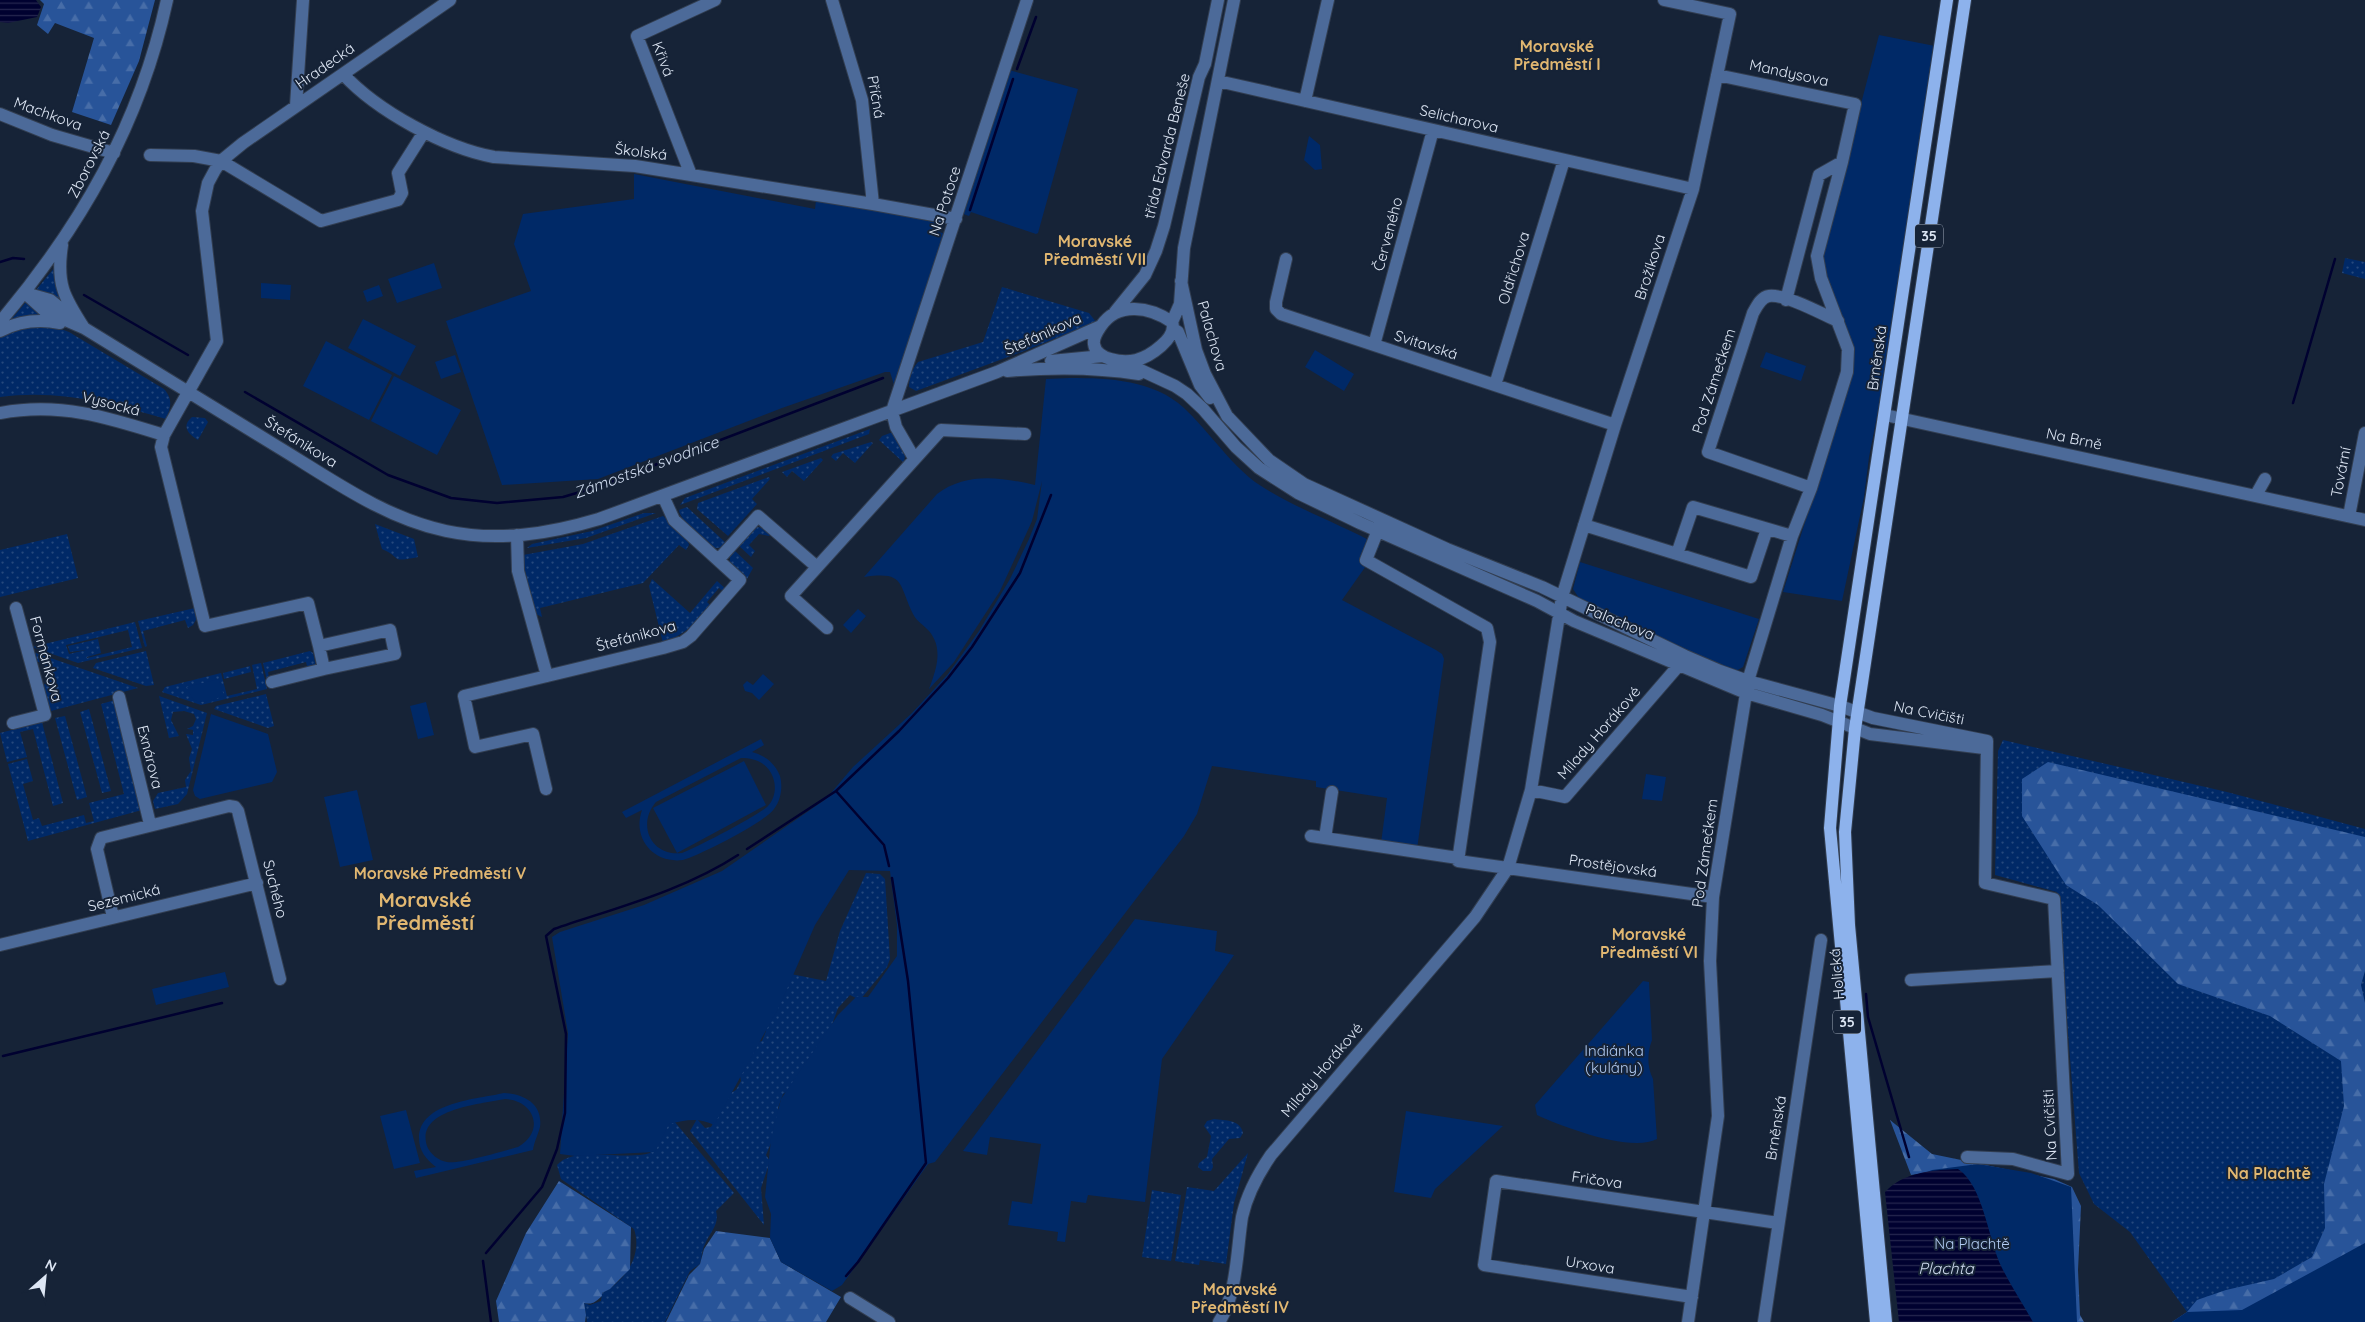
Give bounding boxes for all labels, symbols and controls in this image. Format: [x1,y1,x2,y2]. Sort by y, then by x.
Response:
district label: Moravské Předměstí I [1513,36,1601,74]
street label: Hradecká [291,38,358,93]
street label: Křivá [648,39,679,79]
street label: Mandysova [1748,55,1831,90]
street label: třída Edvarda Beneše [1139,71,1194,221]
street label: Příčná [863,74,890,120]
street label: Machkova [11,92,85,135]
street label: Selicharova [1418,100,1500,137]
street label: Zborovská [63,126,114,201]
street label: Školská [614,139,668,164]
street label: Na Potoce [924,164,965,238]
street label: Červeného [1369,195,1407,273]
road number: 35 [1915,225,1943,248]
street label: Oldřichova [1493,229,1534,307]
district label: Moravské Předměstí VII [1044,231,1146,269]
street label: Brožíkova [1630,231,1669,302]
street label: Palachova [1193,298,1232,373]
street label: Štefánikova [1001,308,1084,359]
street label: Brněnská [1863,324,1890,392]
street label: Svitavská [1392,325,1460,364]
street label: Pod Zámečkem [1688,326,1739,436]
street label: Vysocká [80,387,142,420]
street label: Štefánikova [261,412,341,471]
street label: Na Brně [2044,423,2104,454]
water label: Zámostská svodnice [571,431,722,503]
street label: Tovární [2326,444,2355,499]
street label: Palachova [1583,599,1657,644]
street label: Formánkova [26,614,67,704]
street label: Štefánikova [594,616,678,655]
street label: Milady Horákové [1553,682,1644,783]
street label: Na Cvičišti [1892,696,1966,729]
street label: Exnárova [133,723,168,791]
street label: Pod Zámečkem [1687,797,1722,909]
street label: Prostějovská [1568,850,1658,881]
street label: Suchého [259,858,292,920]
district label: Moravské Předměstí V [354,863,526,883]
street label: Sezemická [86,879,162,916]
district label: Moravské Předměstí [376,887,475,935]
district label: Moravské Předměstí VI [1600,924,1698,962]
street label: Holická [1825,948,1848,1000]
road number: 35 [1833,1010,1861,1034]
street label: Milady Horákové [1277,1019,1367,1121]
park label: Indiánka (kulány) [1584,1041,1644,1077]
street label: Na Cvičišti [2038,1089,2061,1161]
street label: Brněnská [1761,1094,1790,1162]
district label: Na Plachtě [2227,1163,2311,1183]
street label: Fričova [1570,1167,1624,1192]
park label: Na Plachtě [1934,1234,2010,1253]
street label: Urxova [1564,1251,1616,1278]
north arrow [20,1252,70,1302]
text: N [42,1255,60,1276]
water label: Plachta [1918,1258,1975,1278]
district label: Moravské Předměstí IV [1191,1279,1289,1317]

